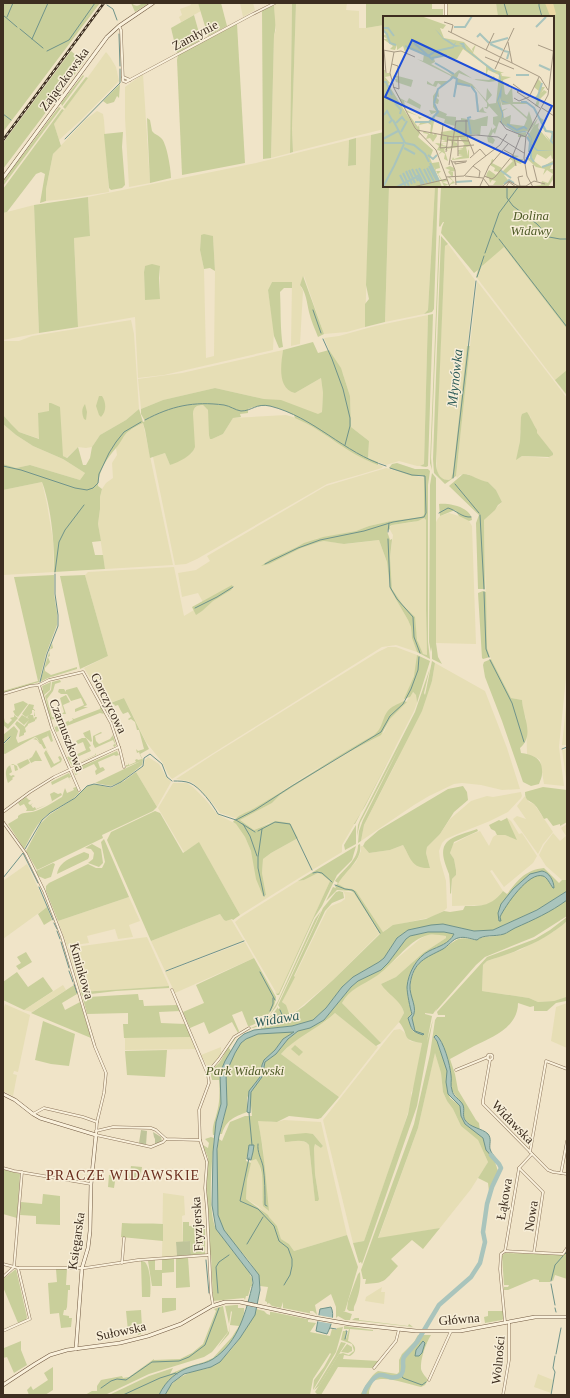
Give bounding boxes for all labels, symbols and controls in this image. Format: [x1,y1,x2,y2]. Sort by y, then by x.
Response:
inset map [383,16,554,187]
street label: Zamłynie [169,17,221,53]
street label: Zajączkowska [36,44,92,113]
park label: Dolina Widawy [510,208,552,238]
water label: Młynówka [444,348,466,409]
street label: Gorczycowa [88,670,130,736]
street label: Czarnuszkowa [46,697,88,774]
street label: Kminkowa [67,941,97,1001]
water label: Widawa [253,1008,301,1030]
park label: Park Widawski [205,1063,285,1078]
street label: Widawska [489,1097,537,1147]
district label: PRACZE WIDAWSKIE [46,1168,200,1183]
street label: Łąkowa [493,1177,515,1221]
street label: Fryzjerska [188,1196,206,1252]
street label: Nowa [521,1199,541,1233]
street label: Księgarska [65,1211,87,1271]
street label: Główna [438,1310,480,1328]
street label: Sułowska [95,1318,148,1344]
street label: Wolności [488,1335,508,1385]

